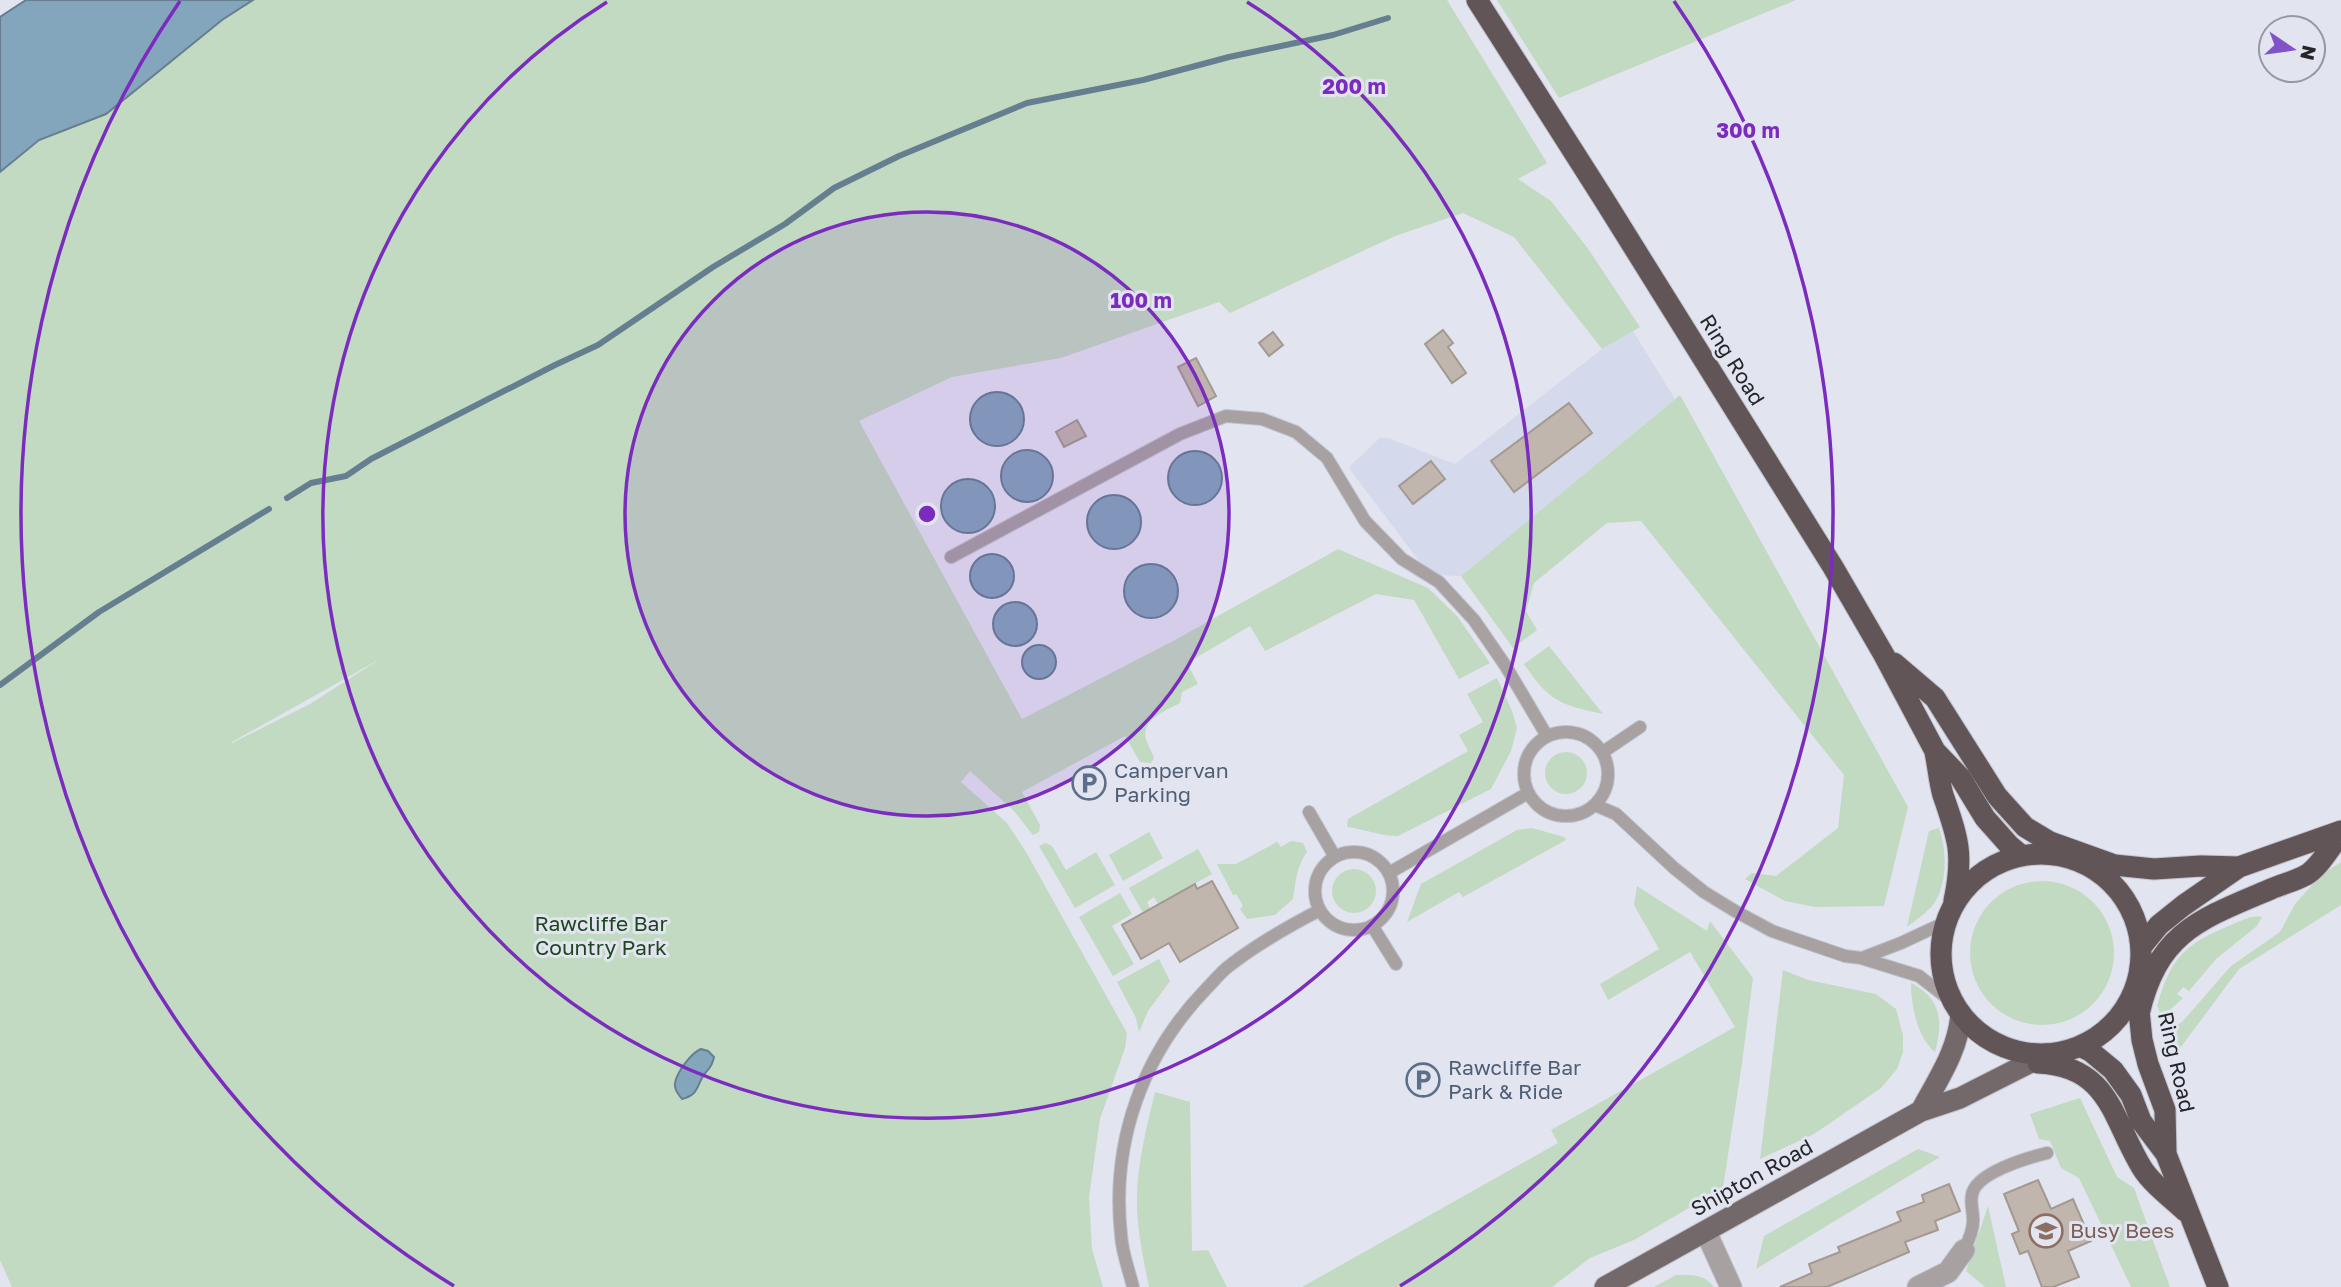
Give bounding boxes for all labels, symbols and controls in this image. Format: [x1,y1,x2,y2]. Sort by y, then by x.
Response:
north arrow [2257,14,2327,84]
text: N [2296,43,2322,63]
text: 200 m [1322,73,1386,99]
text: 300 m [1716,117,1780,143]
text: 100 m [1110,287,1172,313]
street label: Ring Road [1695,309,1771,410]
centre of rings [915,502,939,526]
place label: Campervan Parking [1114,757,1229,807]
parking icon: Campervan Parking [1070,764,1108,802]
park label: Rawcliffe Bar Country Park [534,910,668,960]
street label: Ring Road [2153,1009,2201,1115]
place label: Rawcliffe Bar Park & Ride [1448,1054,1581,1104]
parking icon: Rawcliffe Bar Park & Ride [1404,1061,1442,1099]
street label: Shipton Road [1686,1133,1817,1221]
school or university icon: Busy Bees [2027,1212,2065,1250]
place label: Busy Bees [2070,1217,2174,1243]

